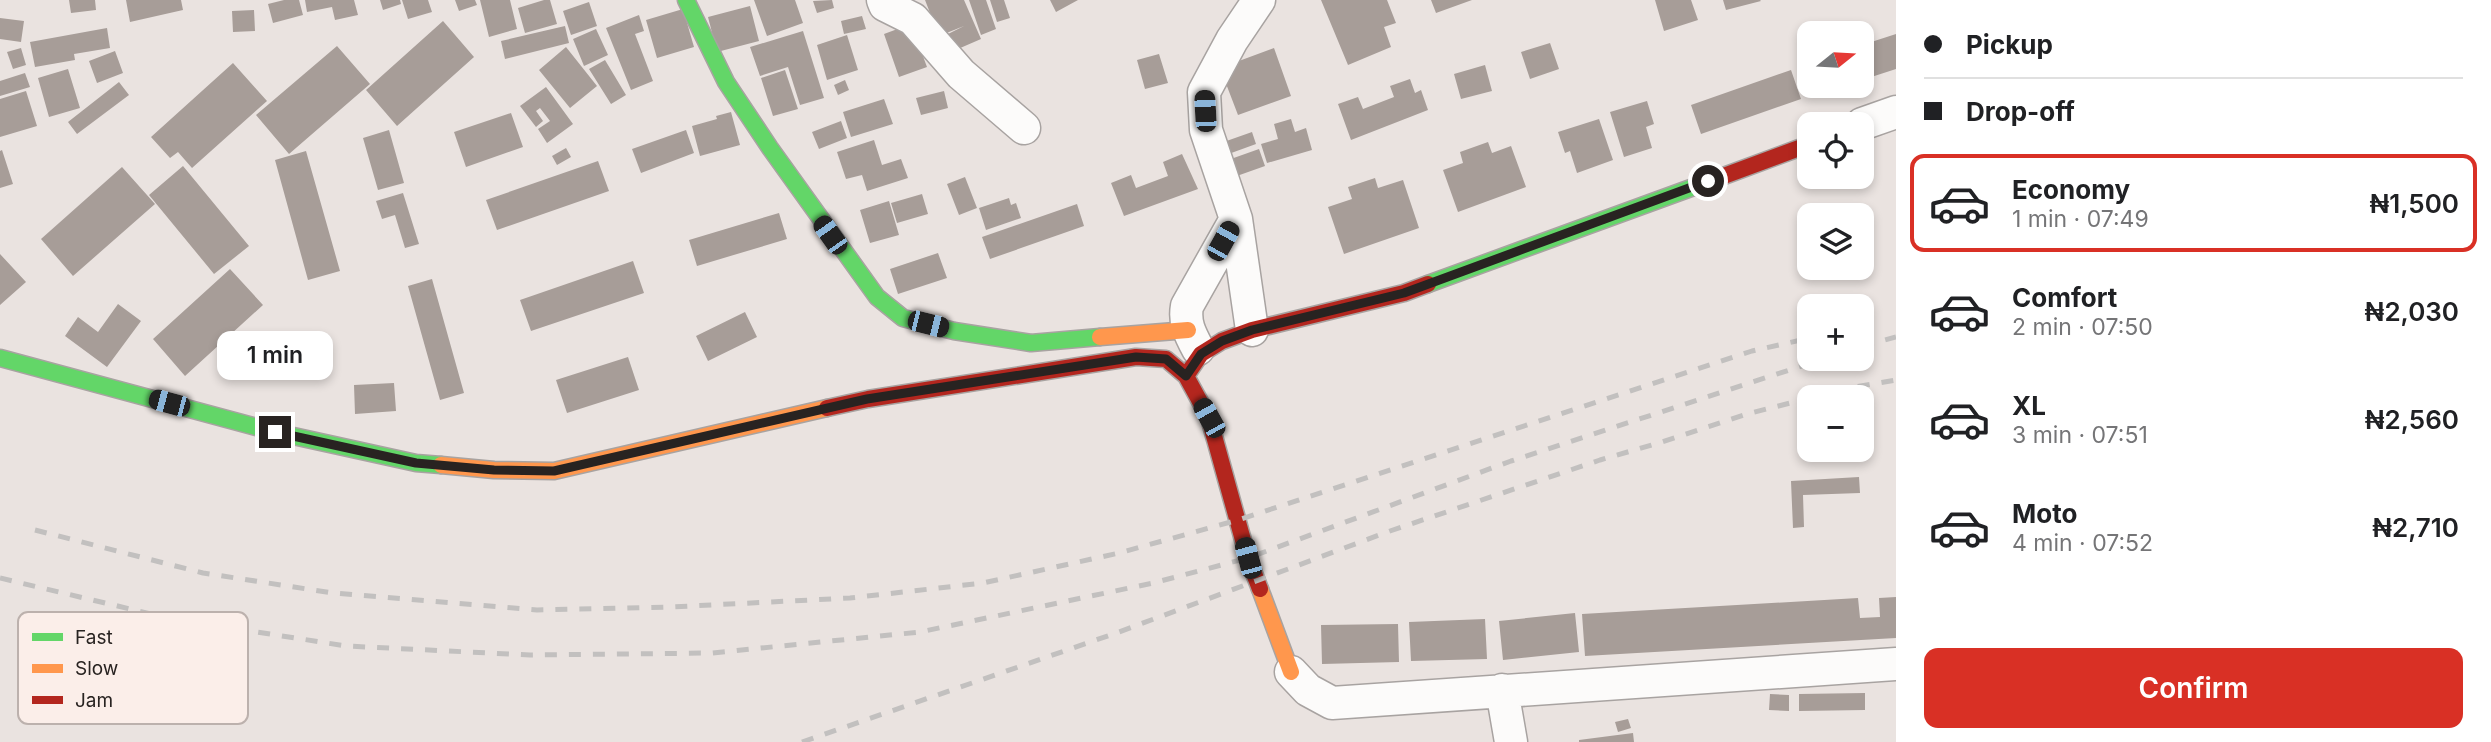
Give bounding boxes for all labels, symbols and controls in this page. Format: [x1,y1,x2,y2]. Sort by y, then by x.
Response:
north arrow [1797,21,1874,98]
map controls [1797,21,1874,462]
text: Pickup [1966,29,2053,60]
car [1194,89,1217,133]
text: Drop-off [1966,96,2075,127]
button: locate [1797,112,1874,189]
route start [1692,165,1724,197]
icon: car [1928,172,1991,235]
text: Economy [2012,174,2130,205]
text: ₦1,500 [2370,188,2459,219]
button: layers [1797,203,1874,280]
text: 1 min · 07:49 [2012,205,2149,233]
car [810,212,851,258]
car [1204,218,1243,264]
icon: car [1928,280,1991,343]
text: Comfort [2012,282,2117,313]
button: + [1797,294,1874,371]
text: ₦2,030 [2365,296,2459,327]
car [906,309,951,339]
text: 2 min · 07:50 [2012,313,2153,341]
callout: 1 min [217,330,333,380]
text: 1 min [247,341,303,369]
button: − [1797,385,1874,462]
car [146,387,193,419]
icon: car [1928,388,1991,451]
text: XL [2012,390,2046,421]
car [1190,395,1229,441]
text: ₦2,560 [2365,404,2459,435]
route end [259,416,291,448]
text: 3 min · 07:51 [2012,421,2148,449]
icon: car [1928,496,1991,559]
text: Moto [2012,498,2077,529]
text: ₦2,710 [2372,512,2459,543]
text: 4 min · 07:52 [2012,529,2153,557]
car [1233,535,1264,581]
legend [18,612,248,724]
text: Fast [75,626,113,649]
button: Confirm [1924,648,2463,728]
text: Slow [75,657,118,680]
text: Jam [75,689,113,712]

